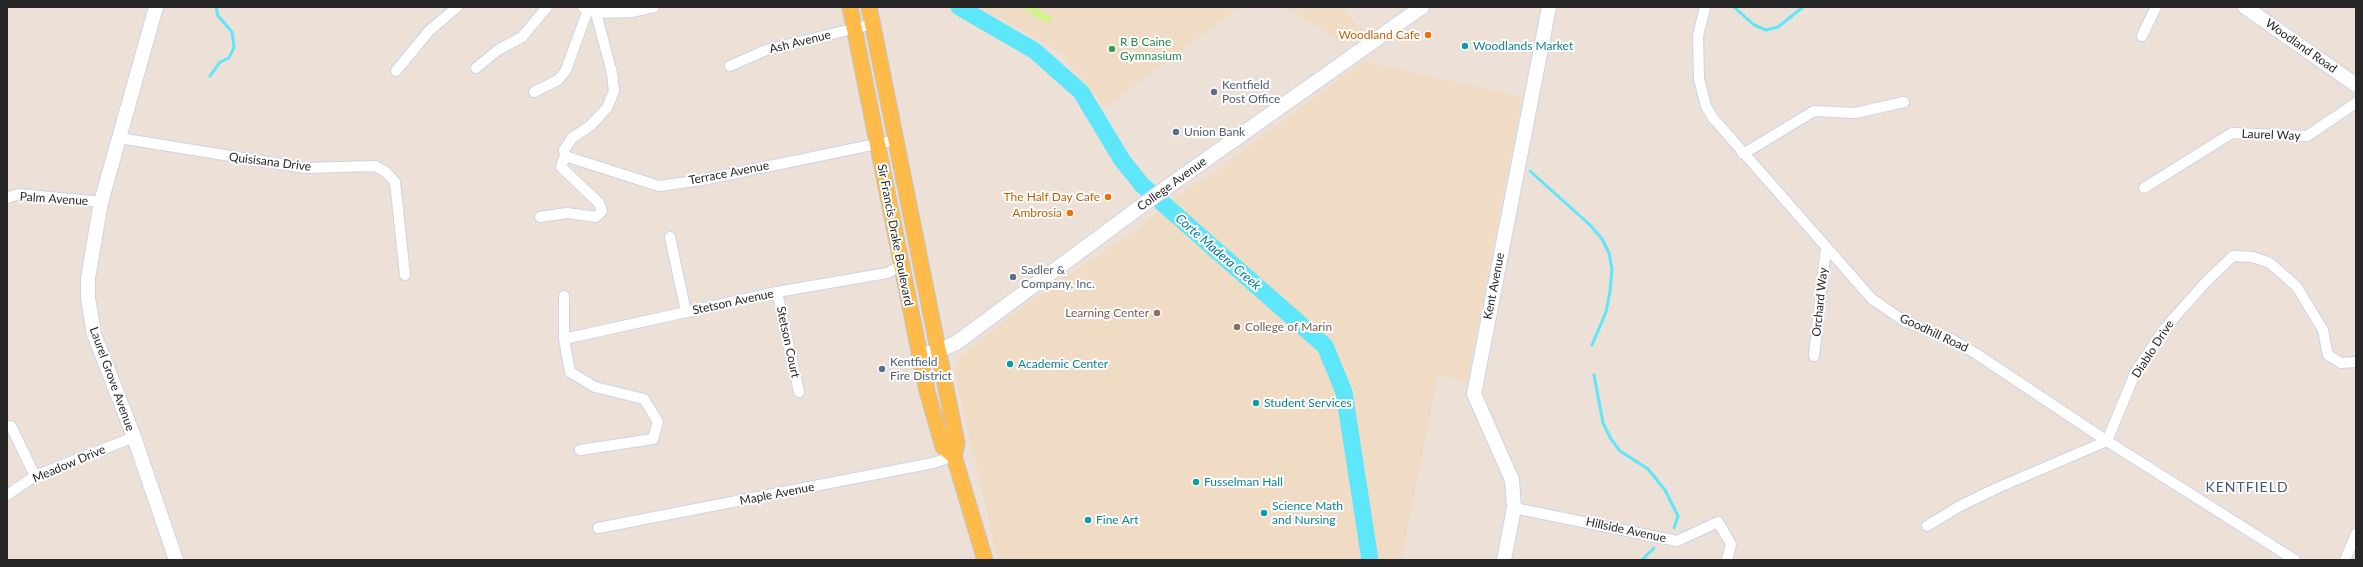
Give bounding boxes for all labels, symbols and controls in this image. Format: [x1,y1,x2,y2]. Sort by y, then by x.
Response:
street label: Woodland Road [2262,16,2340,76]
street label: Ash Avenue [768,27,832,57]
place label: Woodland Cafe [1338,28,1420,42]
marker: Woodland Cafe [1423,30,1433,40]
place label: R B Caine Gymnasium [1120,35,1182,63]
place label: Woodlands Market [1473,39,1573,53]
marker: Woodlands Market [1460,41,1470,51]
marker: R B Caine Gymnasium [1107,44,1117,54]
place label: Kentfield Post Office [1222,78,1280,106]
marker: Kentfield Post Office [1209,87,1219,97]
place label: Union Bank [1184,125,1245,139]
marker: Union Bank [1171,127,1181,137]
street label: Laurel Way [2241,127,2301,143]
street label: Quisisana Drive [228,150,312,174]
street label: College Avenue [1135,154,1209,214]
street label: Terrace Avenue [688,158,770,188]
street label: Sir Francis Drake Boulevard [874,163,916,307]
street label: Palm Avenue [19,189,89,209]
place label: The Half Day Cafe [1004,190,1100,204]
marker: The Half Day Cafe [1103,192,1113,202]
place label: Ambrosia [1012,206,1062,220]
marker: Ambrosia [1065,208,1075,218]
water label: Corte Madera Creek [1172,211,1264,293]
street label: Kent Avenue [1480,251,1508,321]
place label: Sadler & Company, Inc. [1021,263,1095,291]
street label: Orchard Way [1809,267,1831,337]
marker: Sadler & Company, Inc. [1008,272,1018,282]
street label: Stetson Avenue [691,286,775,318]
street label: Stetson Court [773,305,803,379]
place label: Learning Center [1065,306,1149,320]
marker: Learning Center [1152,308,1162,318]
street label: Goodhill Road [1897,311,1971,355]
street label: Diablo Drive [2129,317,2177,381]
place label: College of Marin [1245,320,1332,334]
marker: College of Marin [1232,322,1242,332]
street label: Laurel Grove Avenue [86,325,138,433]
place label: Kentfield Fire District [890,355,952,383]
place label: Academic Center [1018,357,1108,371]
marker: Academic Center [1005,359,1015,369]
marker: Kentfield Fire District [877,364,887,374]
place label: Student Services [1264,396,1352,410]
marker: Student Services [1251,398,1261,408]
street label: Meadow Drive [30,442,108,486]
place label: Fusselman Hall [1204,475,1283,489]
marker: Fusselman Hall [1191,477,1201,487]
district label: KENTFIELD [2205,479,2289,495]
street label: Maple Avenue [739,480,815,508]
place label: Science Math and Nursing [1272,499,1343,527]
marker: Science Math and Nursing [1259,508,1269,518]
place label: Fine Art [1096,513,1139,527]
street label: Hillside Avenue [1585,514,1667,546]
marker: Fine Art [1083,515,1093,525]

